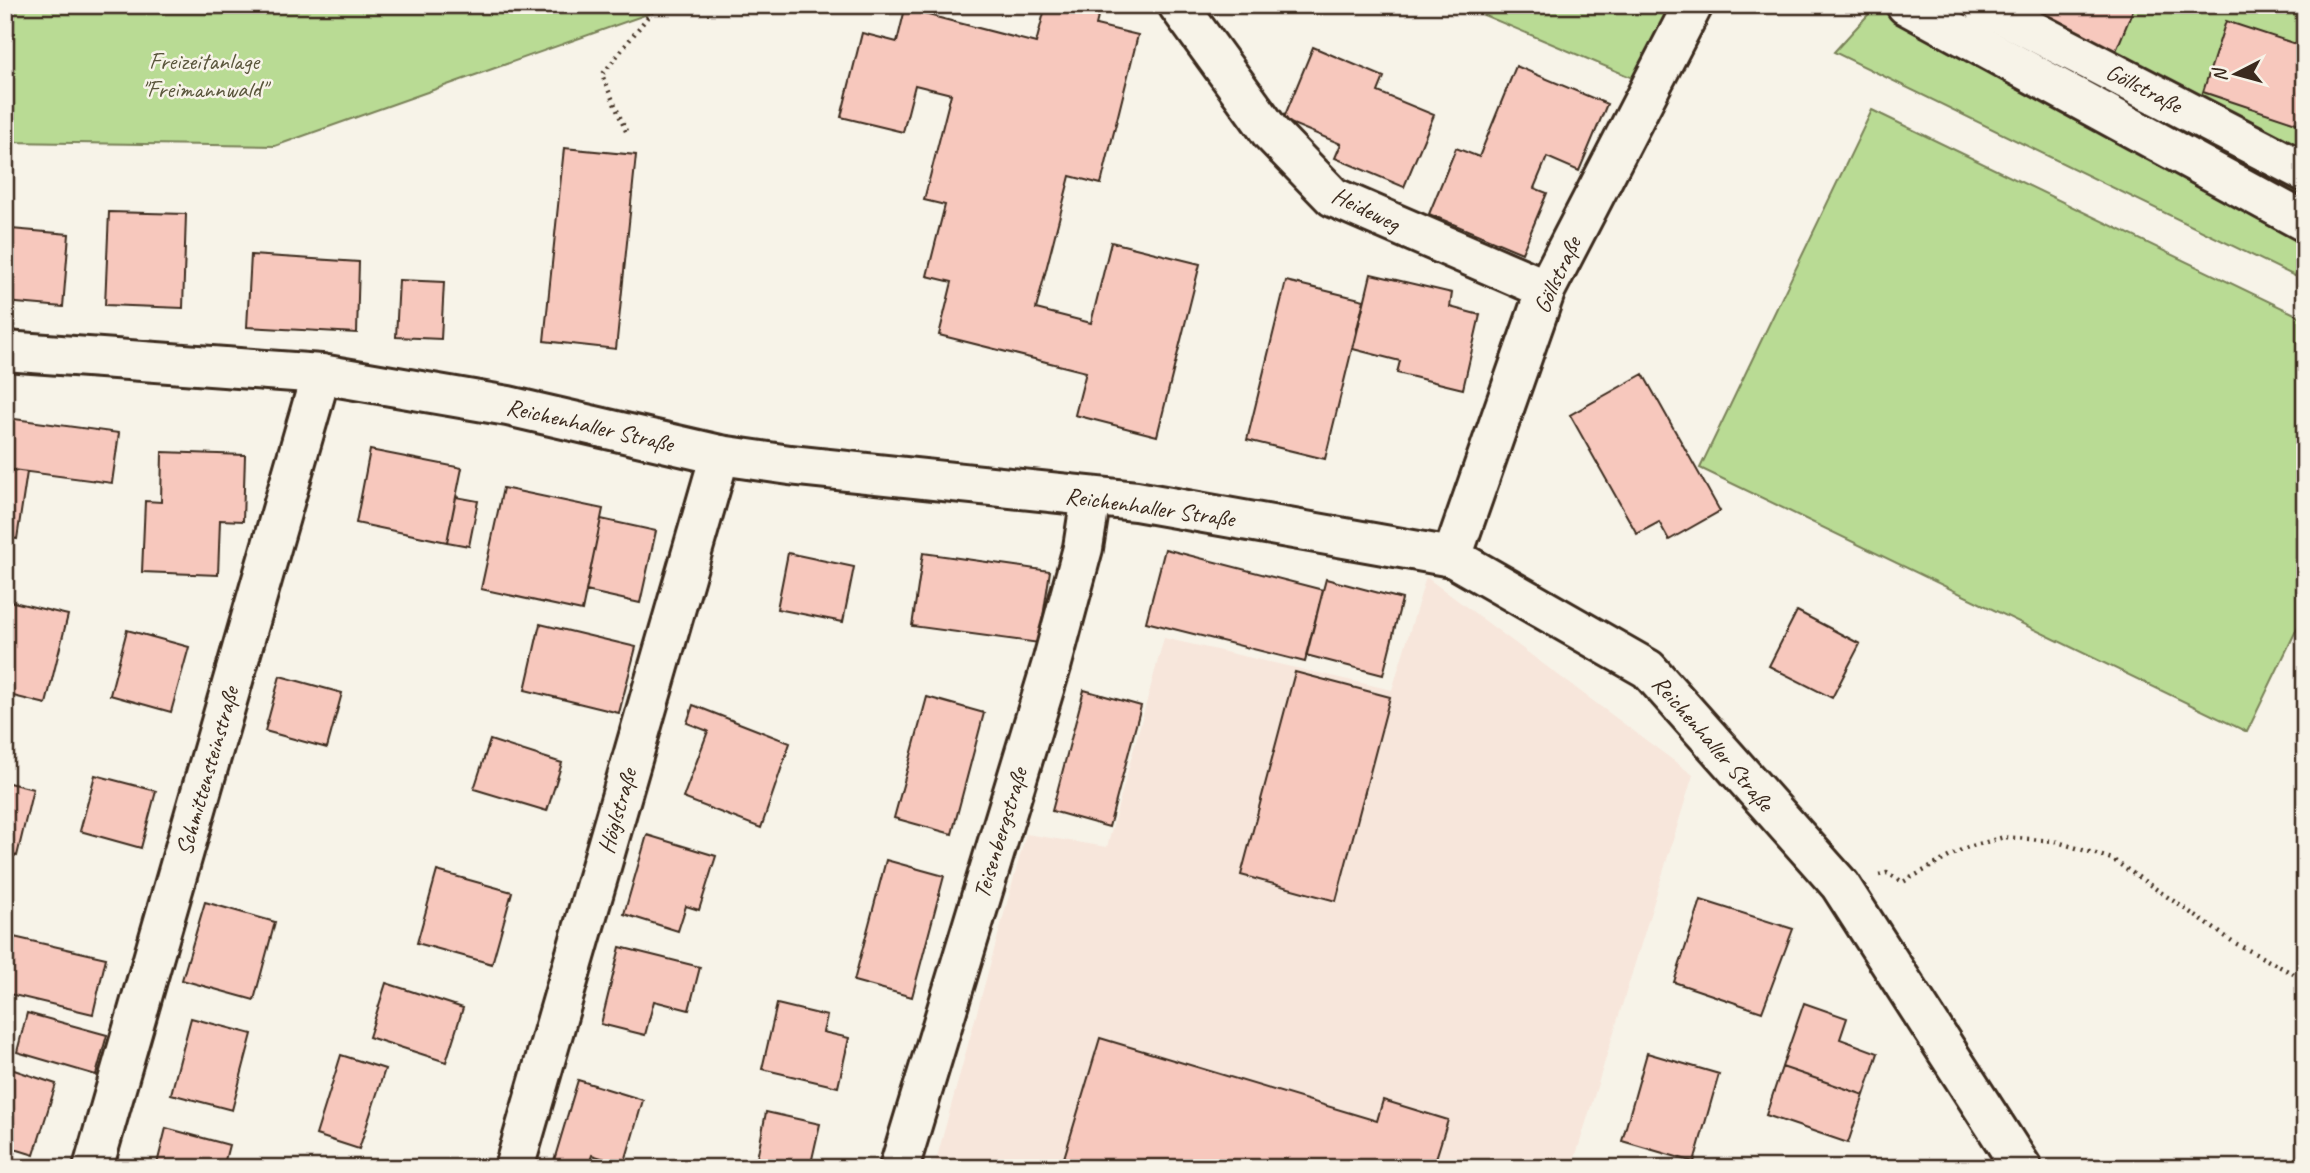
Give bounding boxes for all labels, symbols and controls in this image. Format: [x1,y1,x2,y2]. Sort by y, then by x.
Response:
north arrow [2202,38,2272,108]
park label: Freizeitanlage "Freimannwald" [141,46,272,104]
street label: Göllstraße [2101,56,2189,121]
text: N [2207,65,2233,83]
street label: Heideweg [1327,180,1406,239]
street label: Göllstraße [1526,230,1589,318]
street label: Reichenhaller Straße [504,391,679,459]
street label: Reichenhaller Straße [1064,480,1239,534]
street label: Reichenhaller Straße [1646,669,1782,819]
street label: Schmittensteinstraße [169,681,246,859]
street label: Teisenbergstraße [966,762,1035,902]
street label: Höglstraße [591,763,644,857]

